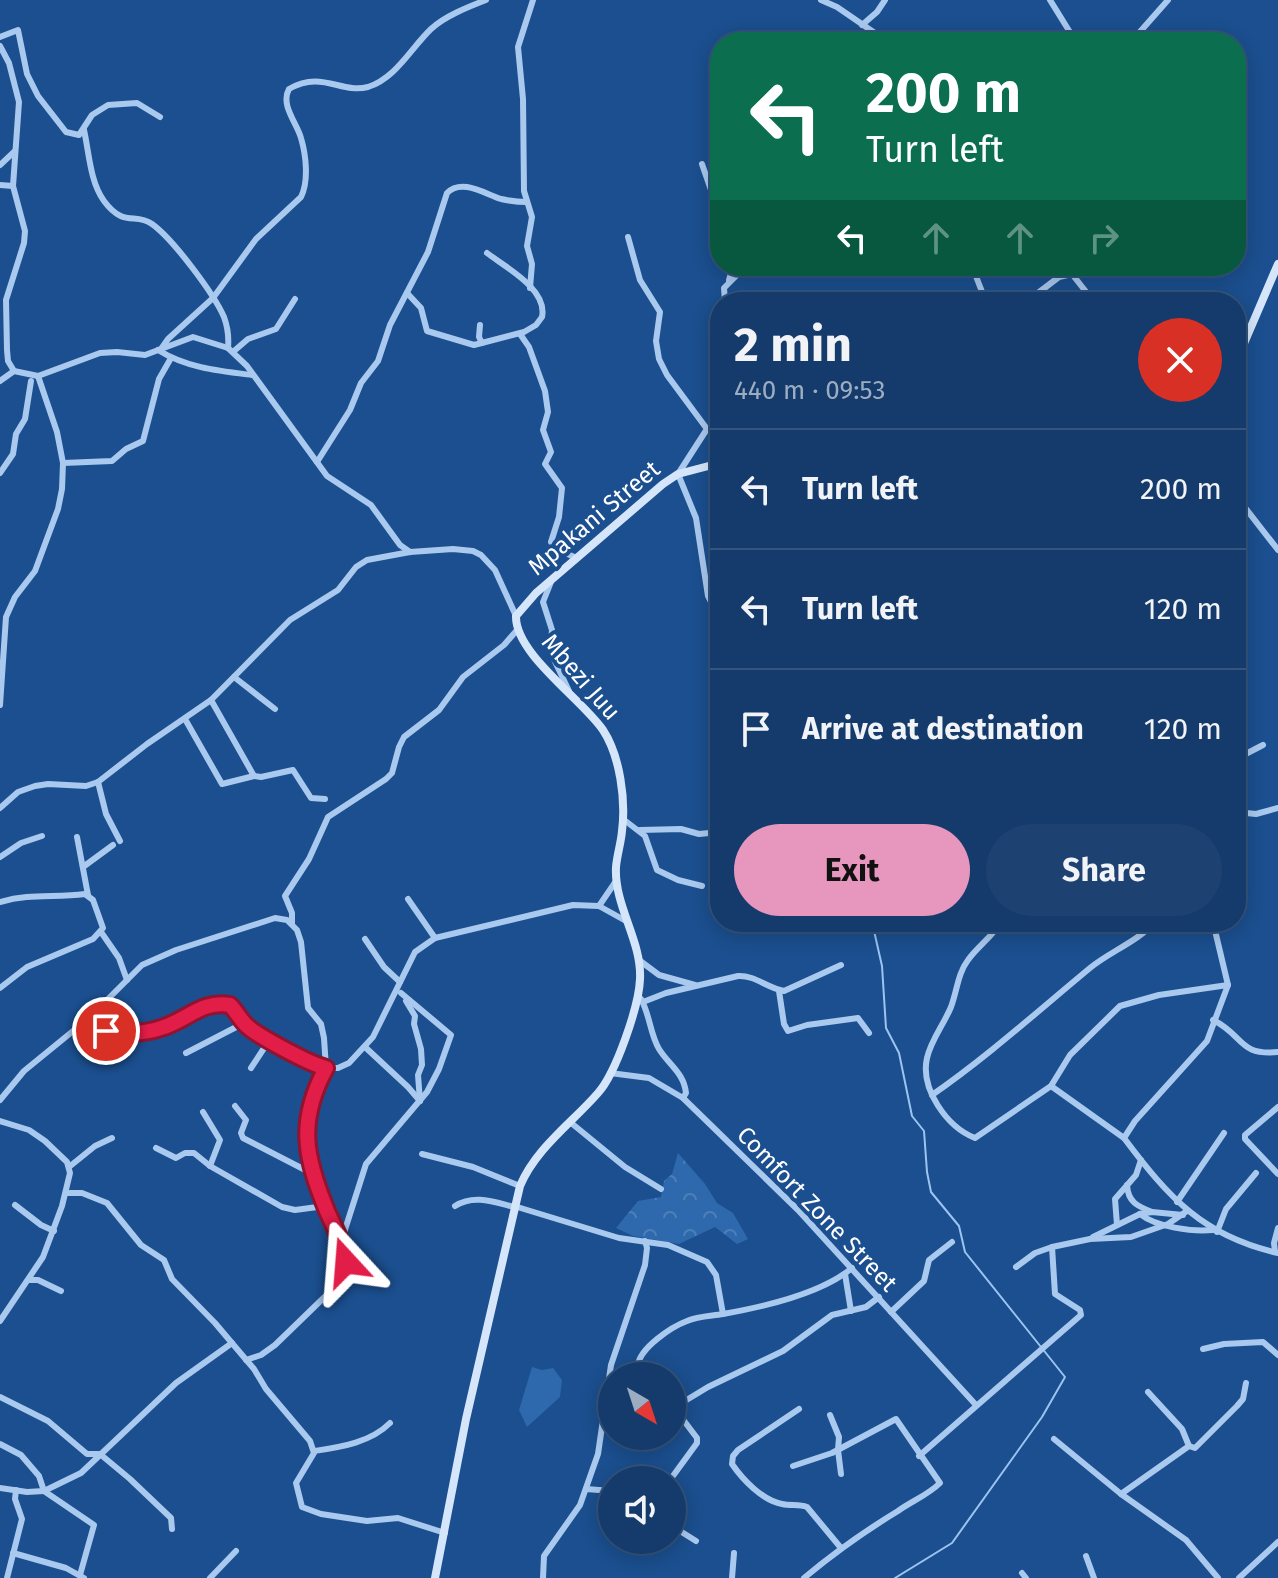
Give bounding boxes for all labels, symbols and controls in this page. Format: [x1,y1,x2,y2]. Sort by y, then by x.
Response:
text: 200 m [866,60,1021,127]
icon: left [734,64,838,168]
text: Turn left [866,128,1004,172]
icon: left [830,216,874,260]
icon: ahead [914,216,958,260]
icon: ahead [998,216,1042,260]
icon: right [1082,216,1126,260]
text: 2 min [734,316,852,374]
button: close [1138,318,1222,402]
text: 440 m · 09:53 [734,375,885,406]
street label: Mpakani Street [523,455,666,581]
icon: left [734,467,778,511]
text: Turn left [802,471,918,507]
text: 200 m [1140,471,1222,507]
icon: left [734,587,778,631]
text: Turn left [802,591,918,627]
text: 120 m [1144,591,1222,627]
street label: Mbezi Juu [536,628,626,726]
icon: arrive [734,707,778,751]
text: Arrive at destination [802,711,1084,747]
text: 120 m [1144,711,1222,747]
button: Exit [734,824,970,916]
button: Share [986,824,1222,916]
pin [72,997,140,1065]
icon: arrive [84,1009,128,1053]
street label: Comfort Zone Street [731,1121,903,1297]
position arrow [304,1220,388,1304]
north arrow [598,1362,686,1450]
map controls [598,1362,686,1554]
button: sound [598,1466,686,1554]

